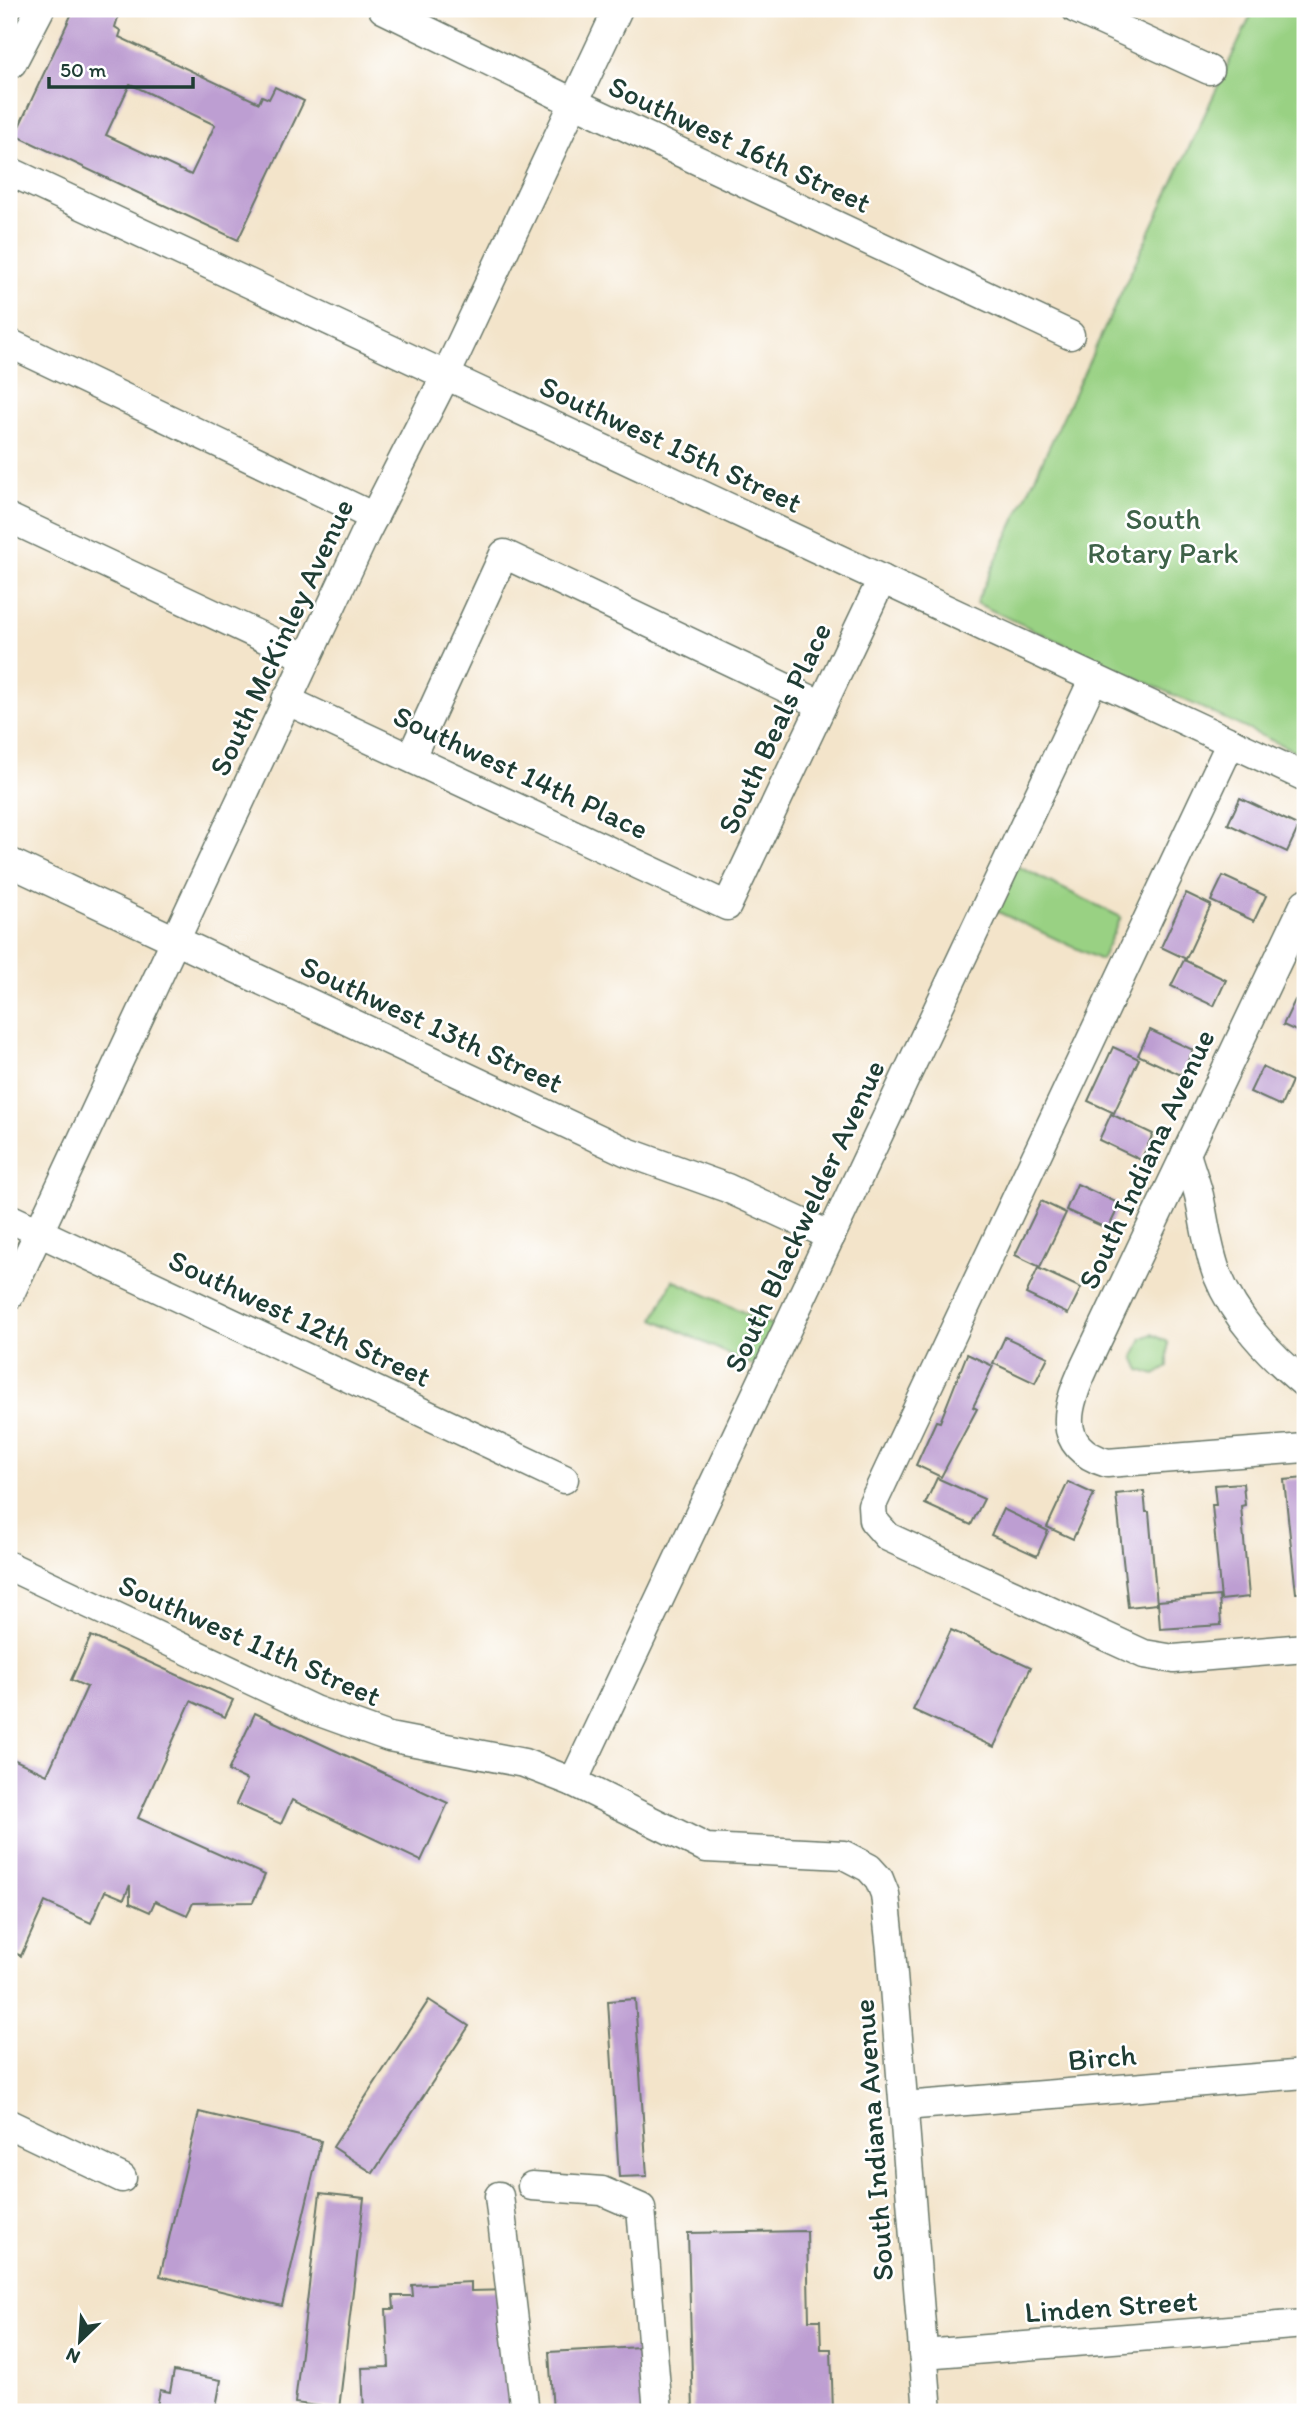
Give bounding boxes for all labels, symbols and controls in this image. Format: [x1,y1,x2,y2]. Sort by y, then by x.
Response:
scale bar [49,46,192,90]
text: 50 m [60,57,107,82]
street label: Southwest 16th Street [603,67,877,221]
street label: Southwest 15th Street [534,367,808,521]
street label: South McKinley Avenue [200,492,362,782]
park label: South Rotary Park [1087,500,1239,571]
street label: South Beals Place [709,616,839,840]
street label: Southwest 14th Place [388,697,654,847]
street label: Southwest 13th Street [295,947,569,1101]
street label: South Indiana Avenue [1070,1023,1222,1295]
street label: South Blackwelder Avenue [715,1054,893,1378]
street label: Southwest 12th Street [163,1241,437,1395]
street label: Southwest 11th Street [113,1565,387,1715]
street label: South Indiana Avenue [845,1998,901,2282]
street label: Birch [1066,2036,1138,2078]
street label: Linden Street [1023,2281,1199,2331]
north arrow [46,2306,116,2376]
text: N [62,2343,84,2369]

